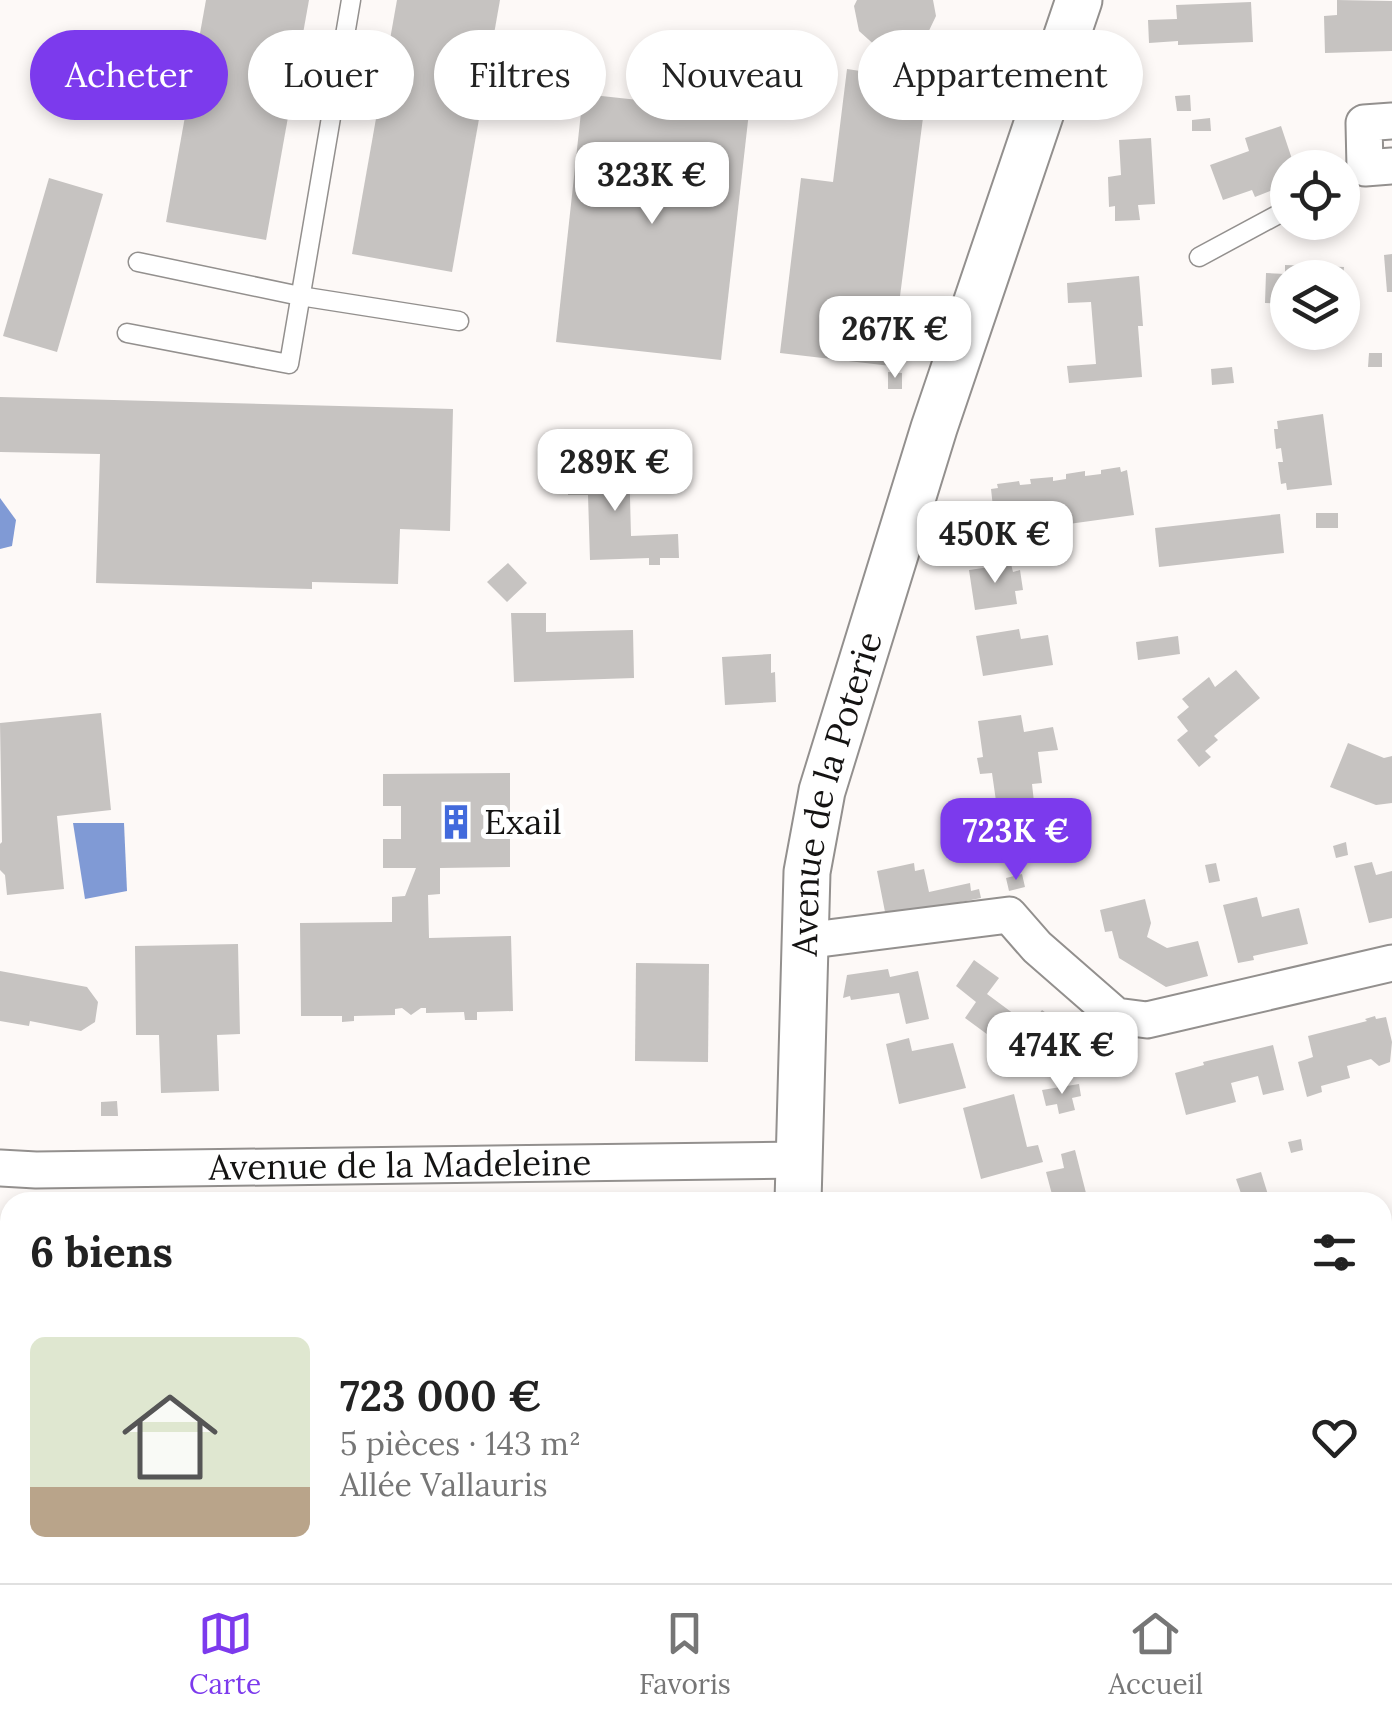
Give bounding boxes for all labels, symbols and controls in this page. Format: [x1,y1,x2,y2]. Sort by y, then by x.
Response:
chip: Acheter [30,30,228,120]
chip: Louer [248,30,414,120]
chip: Filtres [434,30,606,120]
chip: Nouveau [626,30,838,120]
chip: Appartement [858,30,1143,120]
pin: 323K € [571,142,733,227]
map controls [1270,150,1360,350]
button: locate [1270,150,1360,240]
text: 323K € [597,154,707,195]
button: layers [1270,260,1360,350]
pin: 267K € [814,296,976,381]
text: 267K € [841,308,949,349]
pin: 289K € [534,429,696,514]
text: 289K € [560,441,670,482]
pin: 450K € [914,501,1076,586]
text: 450K € [939,513,1051,554]
street label: Avenue de la Poterie [782,626,892,958]
pin: 723K € [935,798,1097,883]
place label: Exail [484,799,562,844]
building icon: Exail [437,803,475,841]
text: 723K € [962,810,1070,851]
pin: 474K € [981,1012,1143,1097]
text: 474K € [1009,1024,1115,1065]
street label: Avenue de la Madeleine [207,1140,592,1190]
text: 6 biens [30,1225,173,1279]
icon: filters [1307,1225,1362,1280]
text: 723 000 € [340,1369,542,1423]
icon: home [110,1377,230,1497]
icon: heart [1307,1410,1362,1465]
text: 5 pièces · 143 m² [340,1423,581,1464]
text: Allée Vallauris [340,1464,548,1505]
tab: Carte [189,1606,261,1702]
tab: Favoris [639,1606,731,1702]
tab: Accueil [1109,1606,1203,1702]

